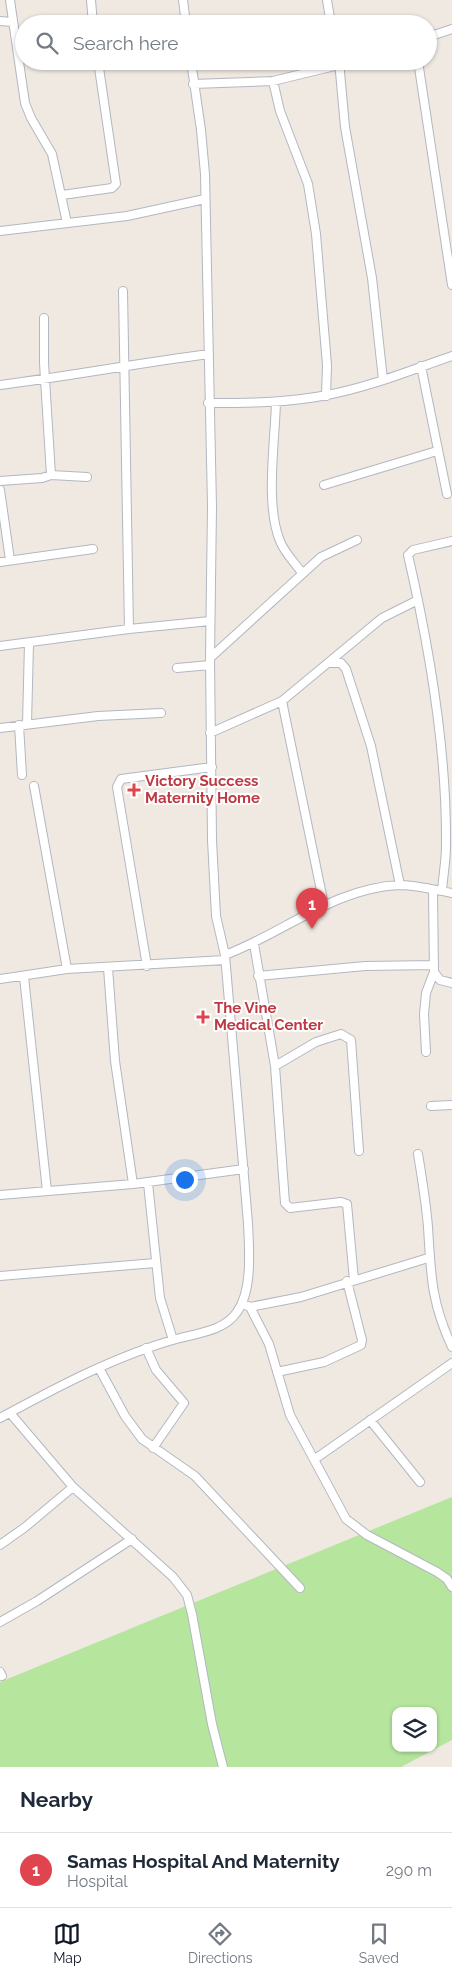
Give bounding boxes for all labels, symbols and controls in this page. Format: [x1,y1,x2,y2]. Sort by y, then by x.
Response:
search box [15,15,437,70]
icon: search [33,29,61,57]
text: Search here [73,32,179,54]
place label: Victory Success Maternity Home [145,772,260,807]
marker: Victory Success Maternity Home [127,783,141,797]
pin: 1 [296,888,328,929]
place label: The Vine Medical Center [214,999,323,1034]
marker: The Vine Medical Center [196,1010,210,1024]
your location [172,1167,198,1193]
map controls [392,1707,437,1752]
button: layers [392,1707,437,1752]
text: Nearby [20,1787,93,1812]
text: Samas Hospital And Maternity [67,1850,340,1872]
text: 1 [32,1861,40,1880]
text: 290 m [386,1861,432,1880]
text: Hospital [67,1872,128,1891]
tab: Map [53,1920,82,1966]
tab: Directions [188,1920,253,1966]
tab: Saved [359,1920,399,1966]

